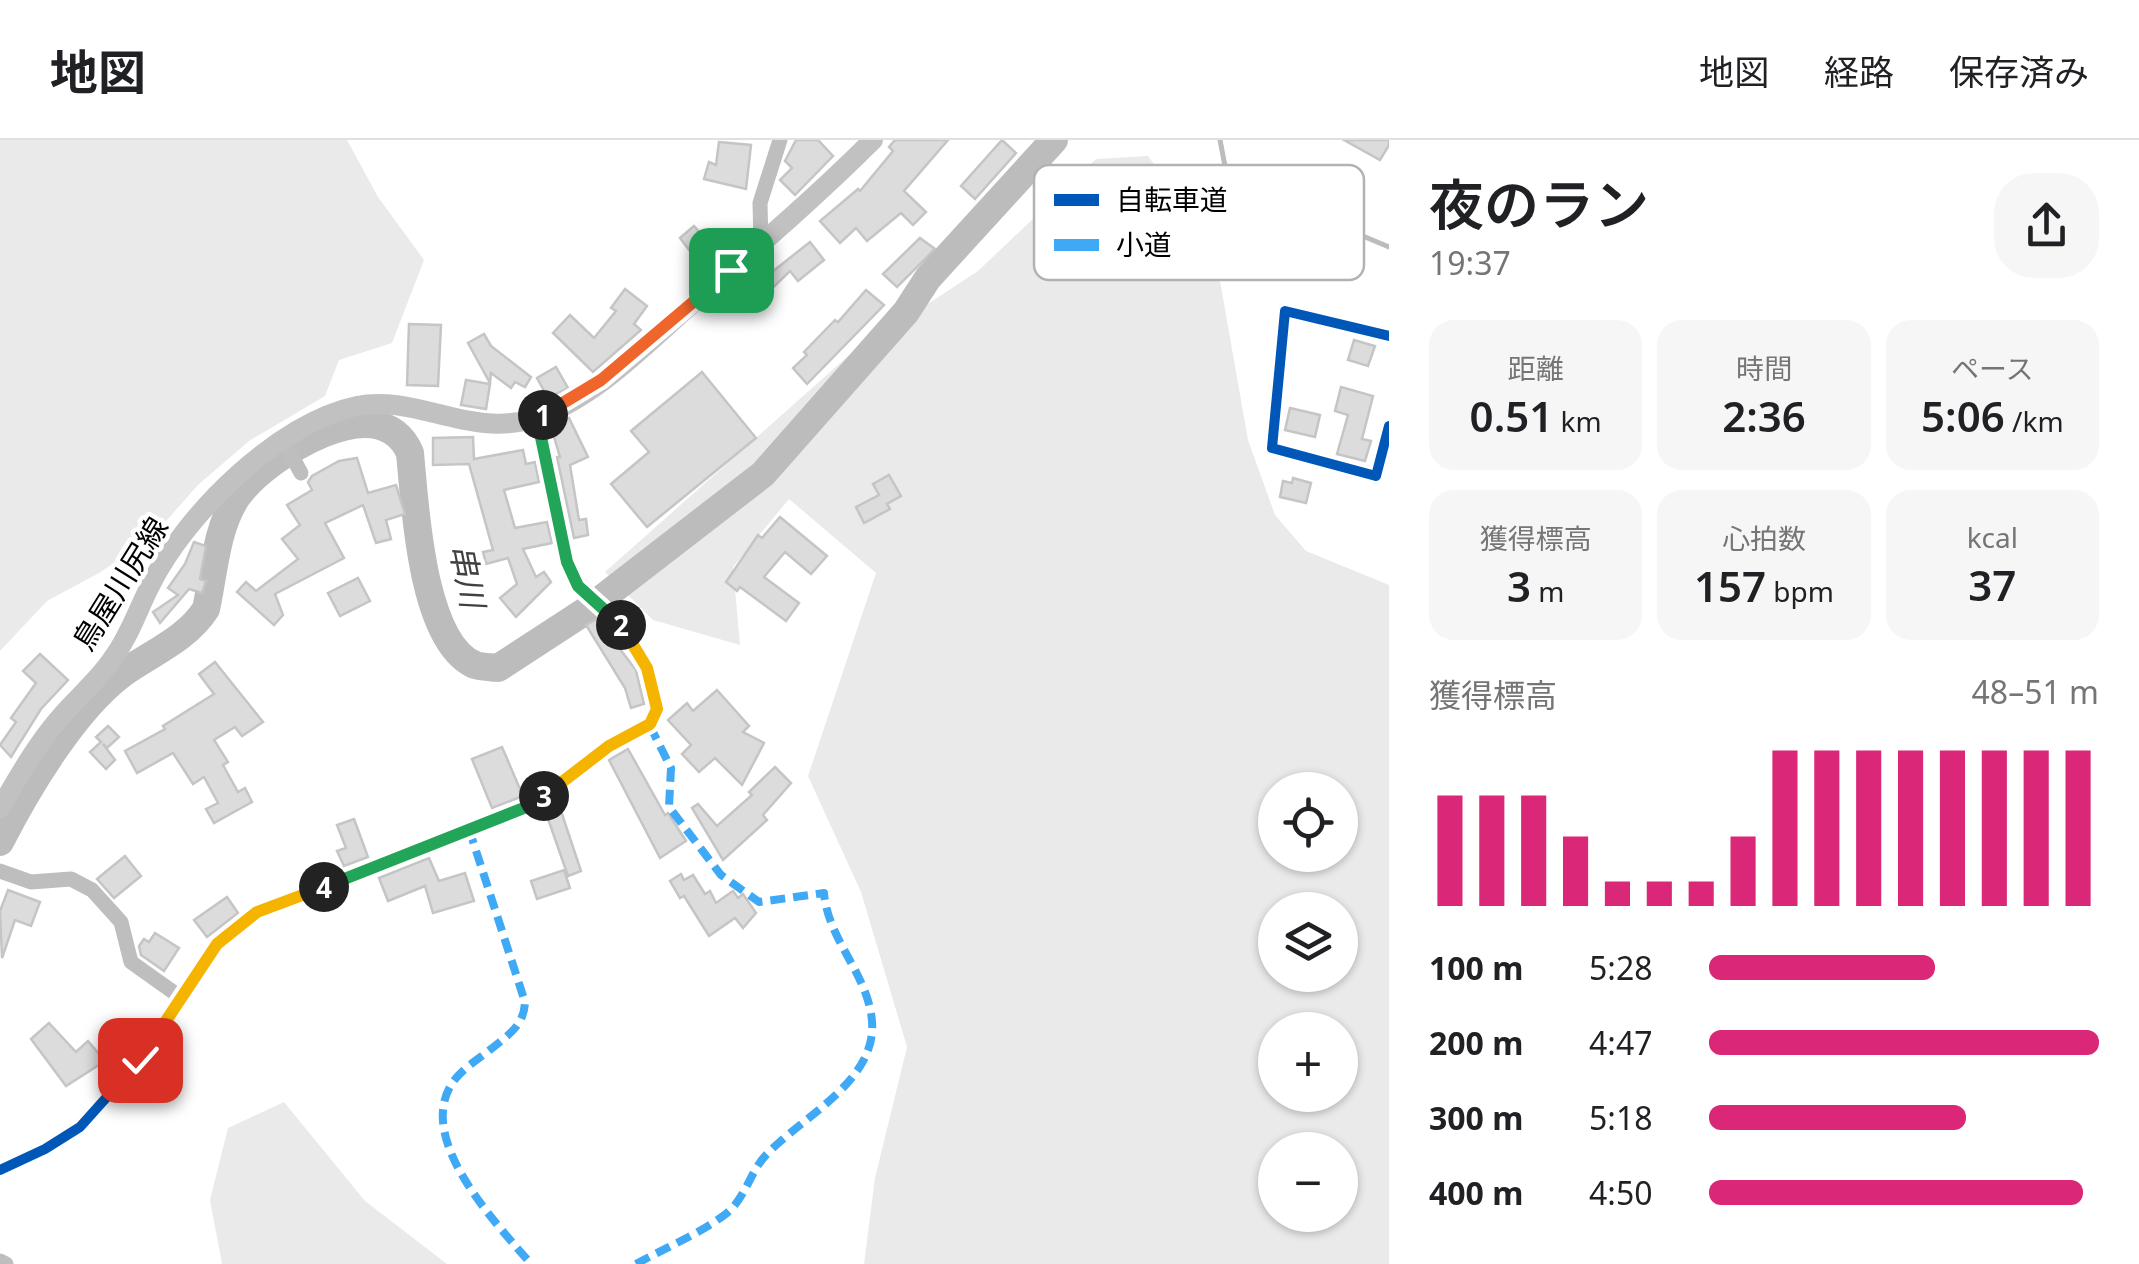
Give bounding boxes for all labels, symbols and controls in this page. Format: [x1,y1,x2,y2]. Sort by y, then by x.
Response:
text: 地図 [50,39,146,104]
text: 地図 [1699,48,1769,95]
text: 経路 [1824,48,1894,95]
text: 保存済み [1949,48,2089,95]
legend [1034,165,1364,280]
text: 夜のラン [1429,166,1649,241]
button: share [1994,173,2099,278]
text: 自転車道 [1116,180,1228,218]
text: 小道 [1116,225,1172,263]
pin [689,228,774,313]
text: 19:37 [1429,241,1511,284]
icon: arrive [704,243,759,298]
text: 距離 [1508,349,1564,387]
text: 時間 [1736,349,1792,387]
text: ペース [1951,349,2034,387]
text: 0.51 [1470,387,1553,444]
text: 2:36 [1722,387,1806,444]
text: 5:06 [1921,387,2005,444]
pin: 1 [518,390,568,440]
text: 1 [535,396,551,434]
text: km [1553,402,1602,440]
text: /km [2005,402,2064,440]
street label: 鳥屋川尻線 [63,509,177,658]
text: kcal [1967,518,2018,556]
text: 獲得標高 [1480,519,1592,557]
text: 心拍数 [1722,519,1806,557]
water label: 串川 [441,540,496,614]
text: 37 [1968,556,2016,613]
text: 3 [1507,557,1531,614]
text: 157 [1694,557,1766,614]
text: m [1531,572,1564,610]
text: bpm [1766,572,1834,610]
pin: 2 [596,600,646,650]
text: 2 [613,606,629,644]
text: 48–51 m [1972,670,2099,713]
text: 獲得標高 [1429,673,1557,716]
pin: 3 [519,771,569,821]
map controls [1258,772,1358,1232]
button: locate [1258,772,1358,872]
text: 3 [536,777,552,815]
pin: 4 [299,862,349,912]
text: 4 [316,868,332,906]
button: layers [1258,892,1358,992]
text: 100 m [1429,946,1523,989]
text: 5:28 [1589,946,1653,989]
button: + [1258,1012,1358,1112]
pin [98,1018,183,1103]
text: 200 m [1429,1021,1523,1064]
text: 4:47 [1589,1021,1653,1064]
icon: check [113,1033,168,1088]
text: 300 m [1429,1096,1523,1139]
text: 5:18 [1589,1096,1653,1139]
button: − [1258,1132,1358,1232]
text: 400 m [1429,1171,1523,1214]
text: 4:50 [1589,1171,1653,1214]

